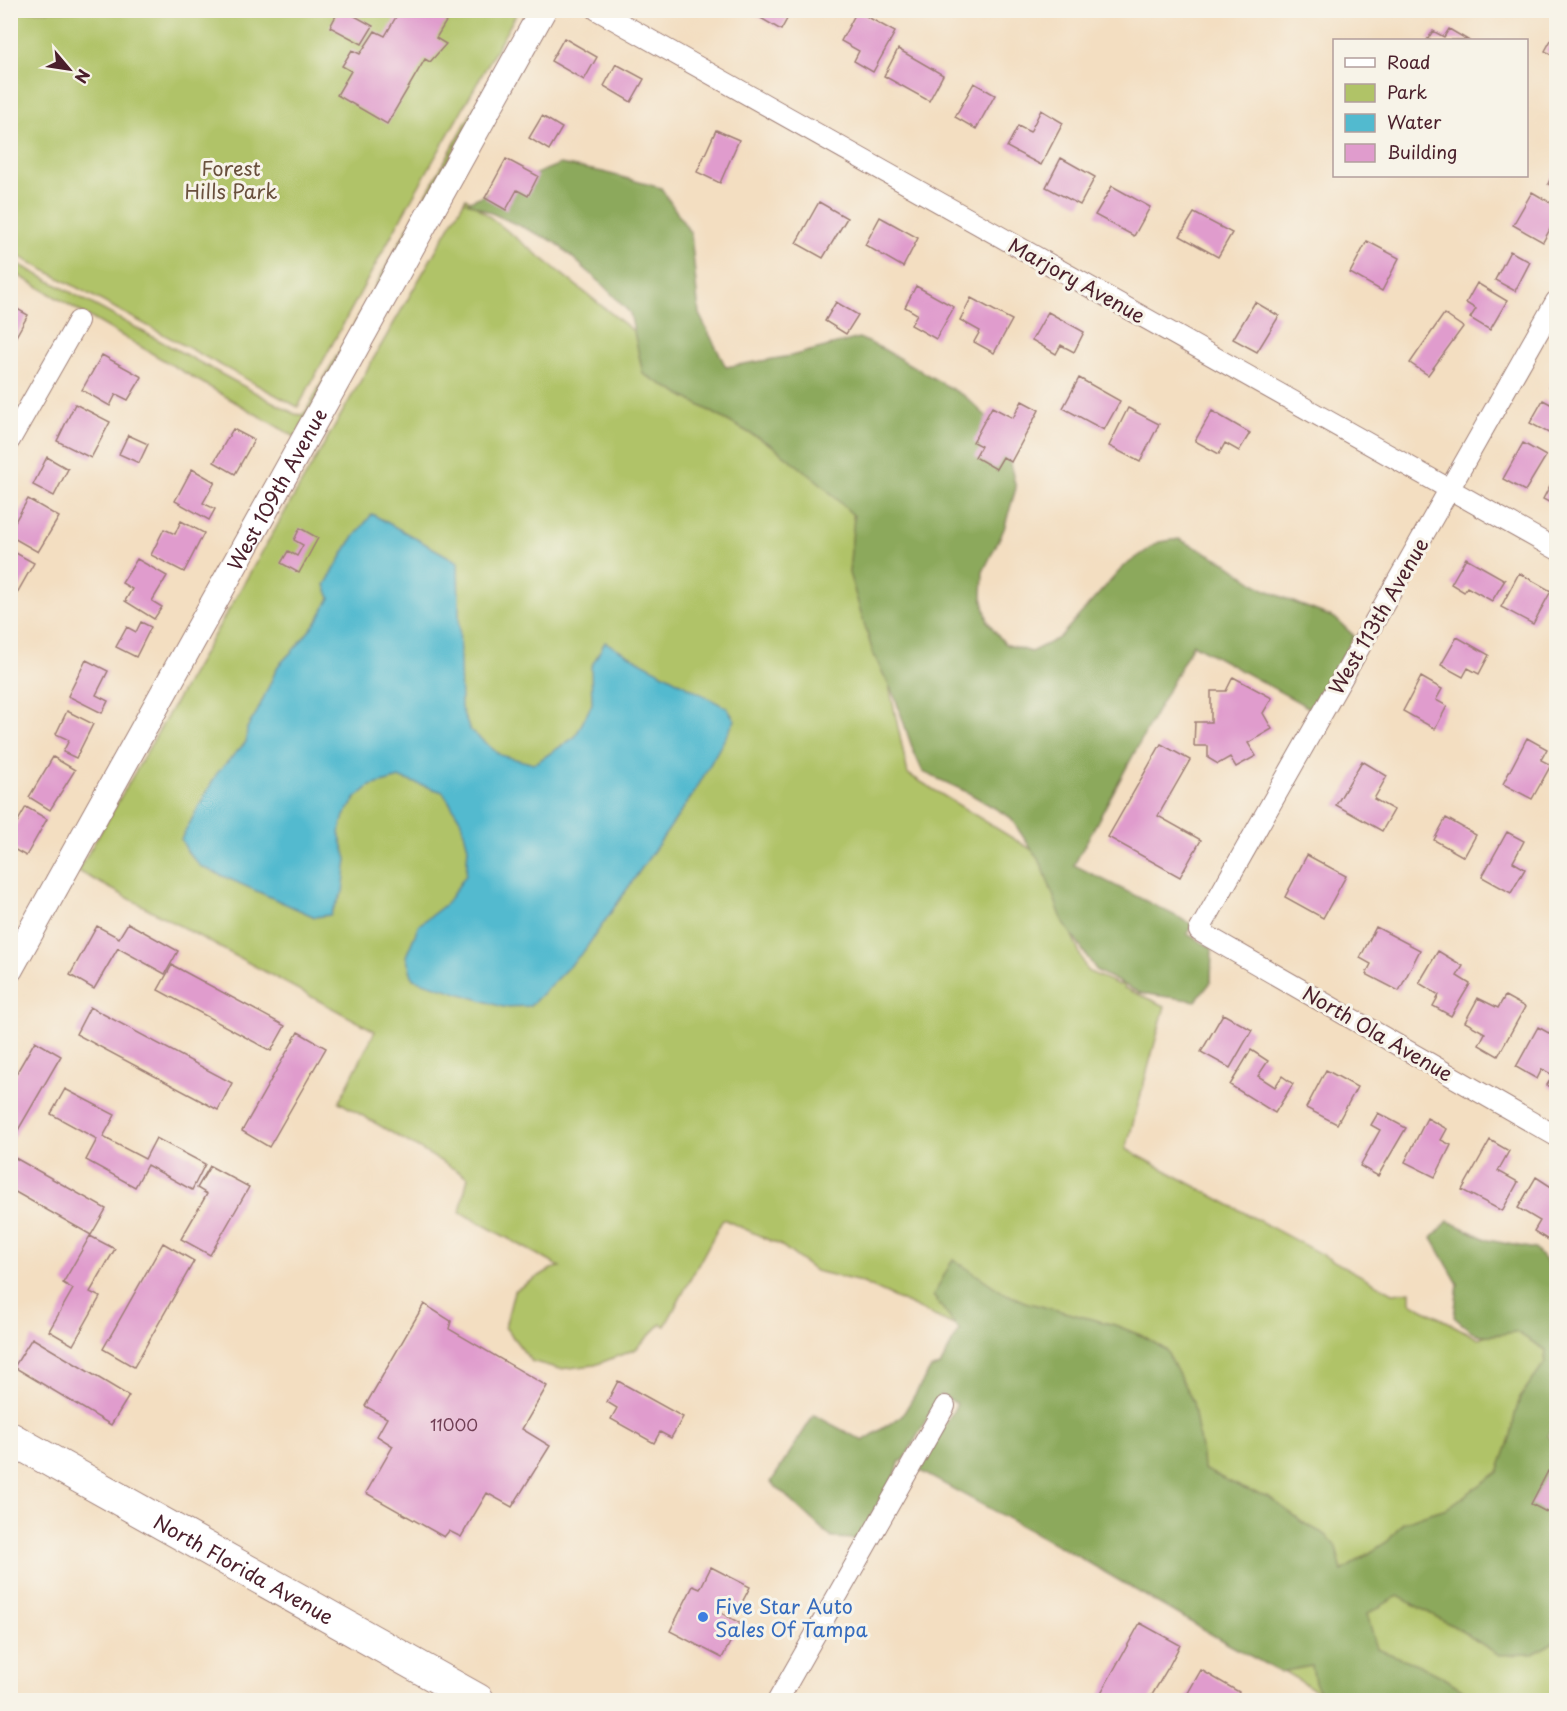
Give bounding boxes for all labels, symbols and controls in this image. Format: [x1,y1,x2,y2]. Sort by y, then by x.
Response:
north arrow [39,39,99,99]
legend [1333,39,1528,177]
text: Road [1387,48,1431,75]
text: N [69,65,97,88]
text: Park [1387,78,1427,105]
text: Water [1387,108,1442,135]
text: Building [1387,138,1457,165]
park label: Forest Hills Park [185,153,277,206]
street label: Marjory Avenue [1003,230,1151,330]
street label: West 109th Avenue [219,402,334,576]
street label: West 113th Avenue [1321,532,1435,700]
street label: North Ola Avenue [1297,978,1459,1088]
house number: 11000 [430,1412,478,1436]
street label: North Florida Avenue [148,1506,339,1631]
place label: Five Star Auto Sales Of Tampa [715,1591,868,1644]
marker: Five Star Auto Sales Of Tampa [696,1610,710,1624]

